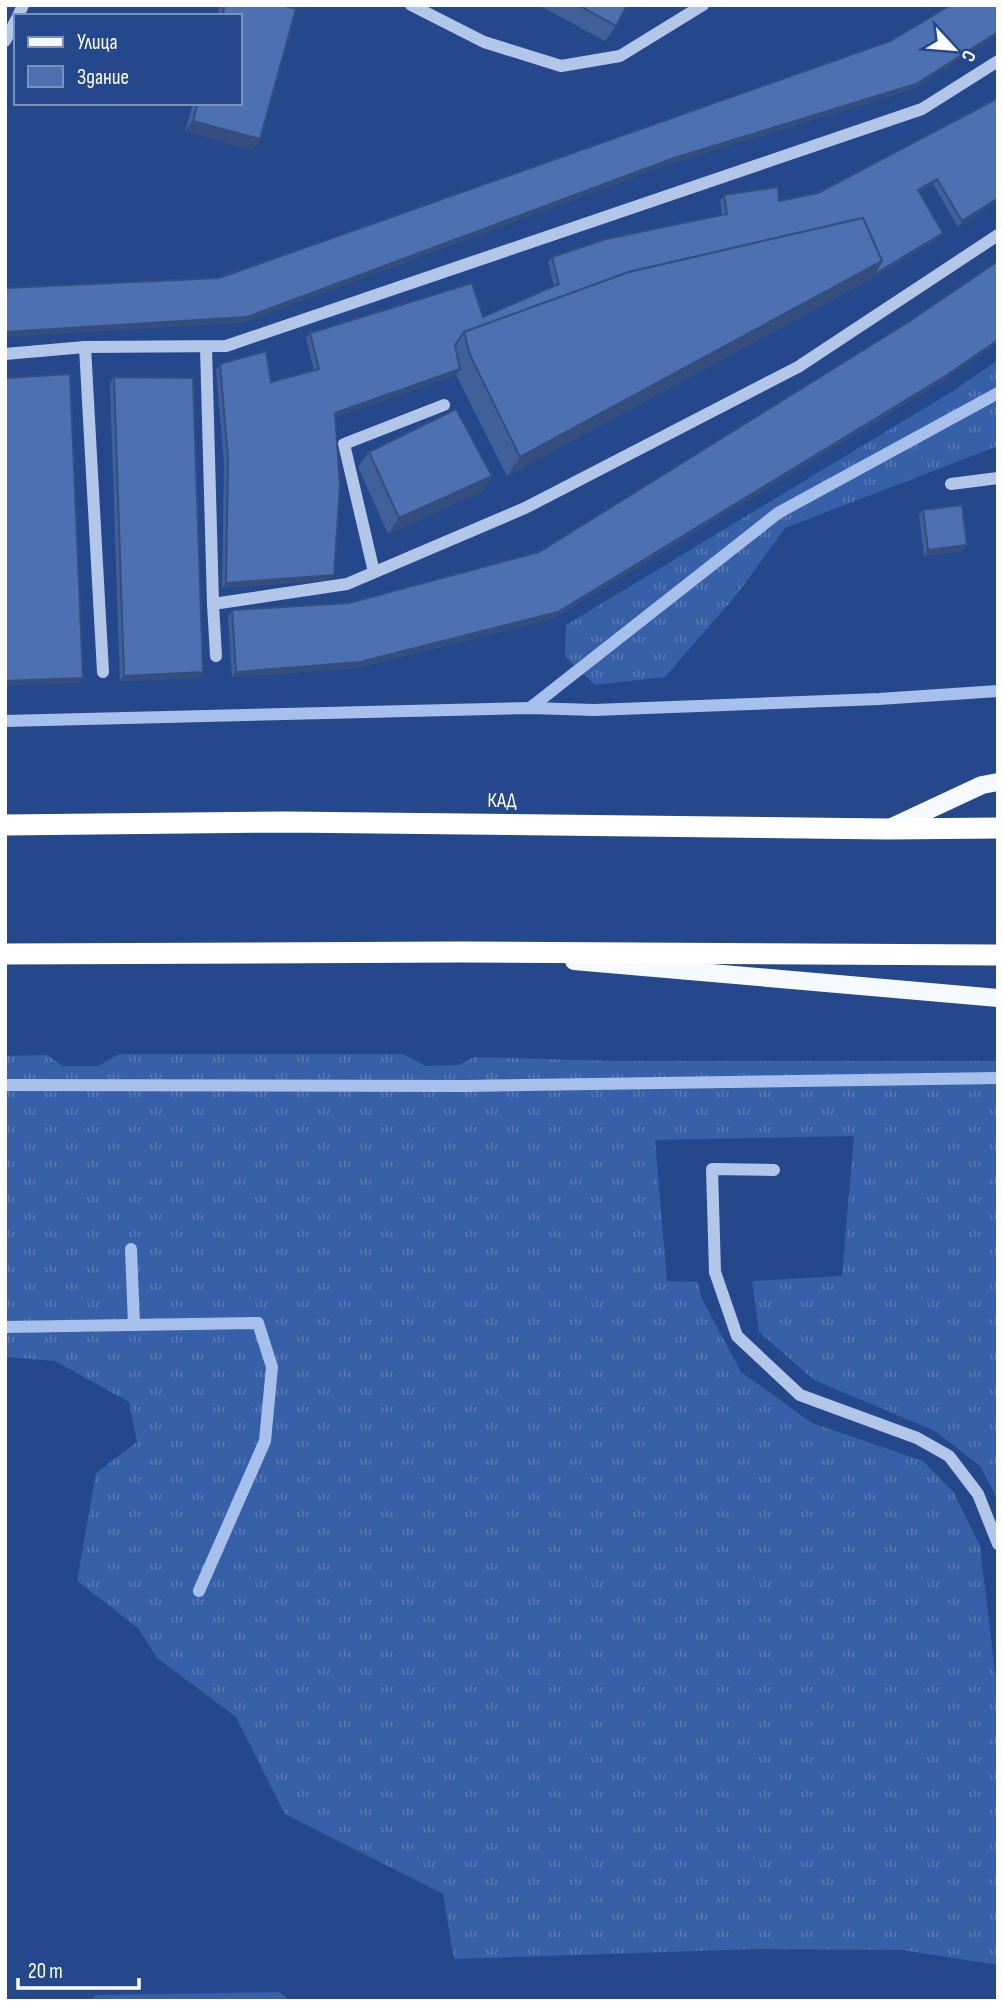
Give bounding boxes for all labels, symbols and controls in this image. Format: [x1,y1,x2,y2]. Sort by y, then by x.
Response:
legend [14,14,242,105]
north arrow [919,14,989,84]
text: Улица [77,30,118,55]
text: С [955,46,980,65]
text: Здание [77,65,129,90]
street label: КАД [487,788,517,813]
scale bar [18,1946,138,1990]
text: 20 m [28,1959,63,1984]

